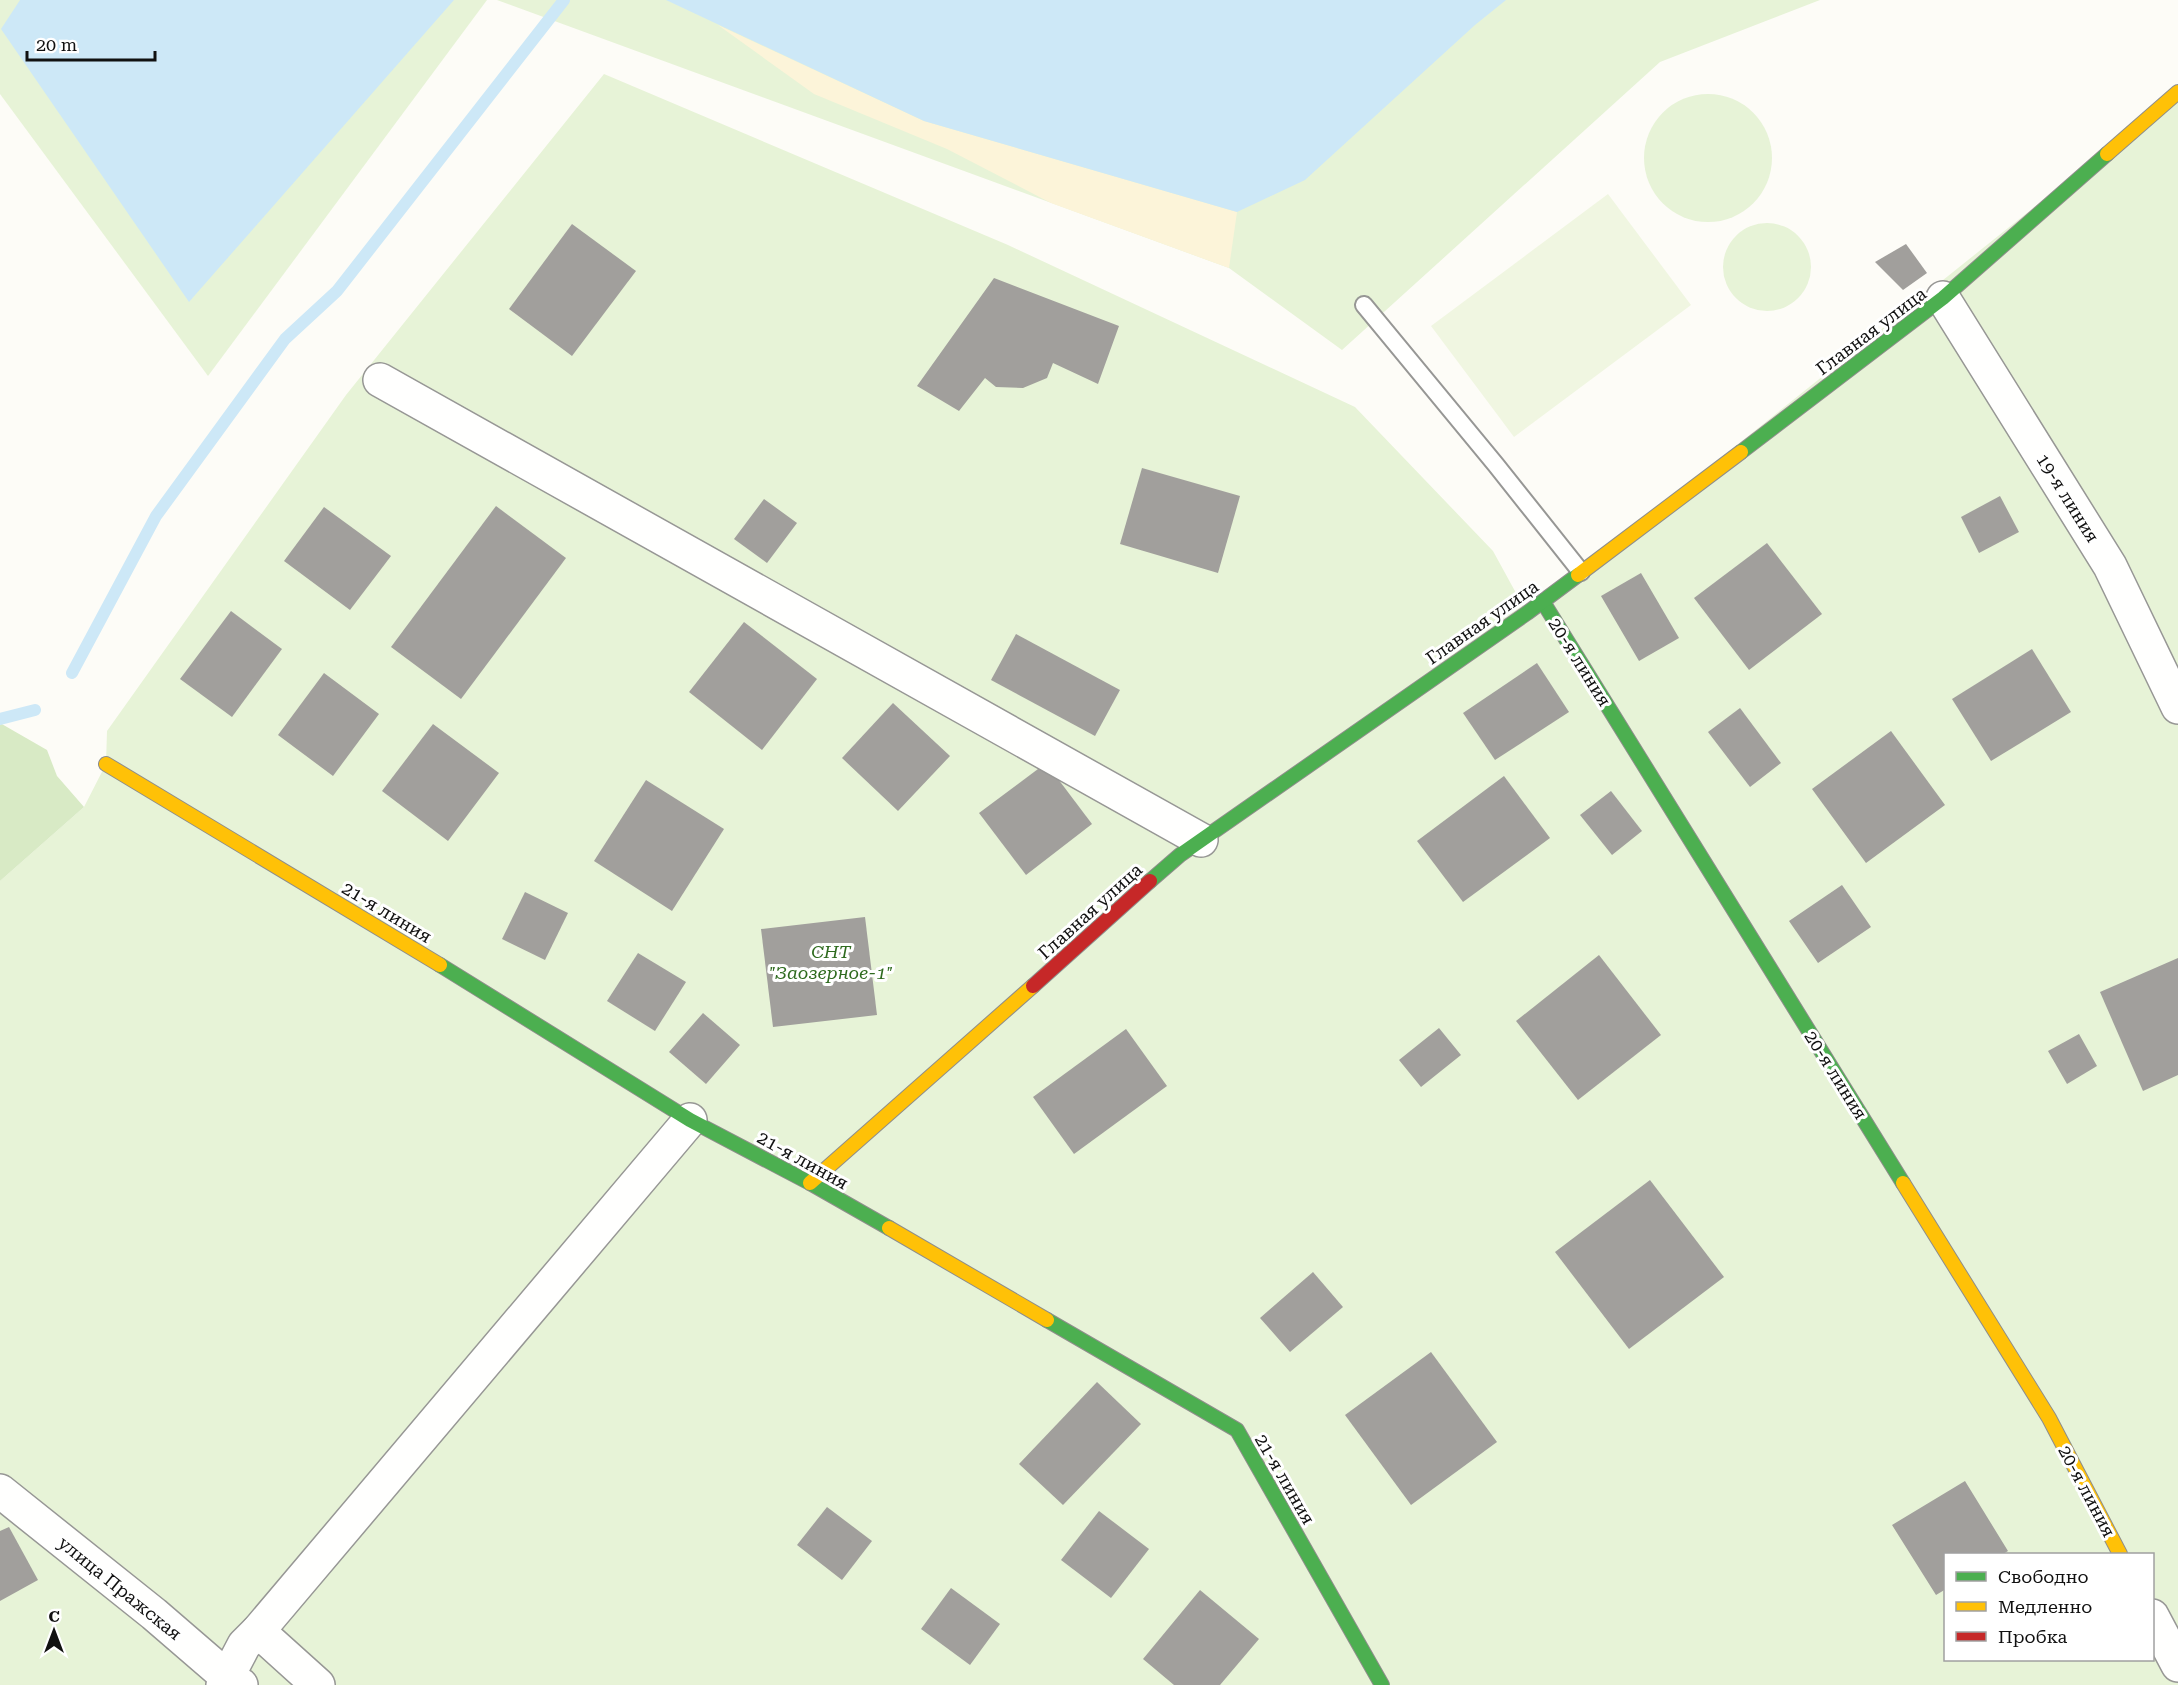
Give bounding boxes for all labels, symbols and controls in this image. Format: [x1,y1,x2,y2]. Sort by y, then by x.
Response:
scale bar [27,24,154,62]
text: 20 m [36,34,77,55]
street label: Главная улица [1812,283,1930,379]
street label: 19-я линия [2032,450,2104,546]
street label: Главная улица [1422,575,1543,669]
street label: 20-я линия [1544,614,1616,710]
street label: Главная улица [1034,859,1146,963]
street label: 21-я линия [338,877,436,947]
park label: СНТ "Заозерное-1" [769,941,893,983]
street label: 20-я линия [1800,1027,1872,1123]
street label: 21-я линия [754,1126,852,1194]
street label: 21-я линия [1251,1430,1319,1528]
street label: 20-я линия [2054,1442,2120,1540]
street label: улица Пражская [54,1532,186,1644]
legend [1944,1553,2154,1661]
text: Свободно [1998,1566,2088,1587]
text: Медленно [1998,1596,2092,1617]
north arrow [24,1601,84,1661]
text: С [48,1607,60,1626]
text: Пробка [1998,1626,2067,1647]

